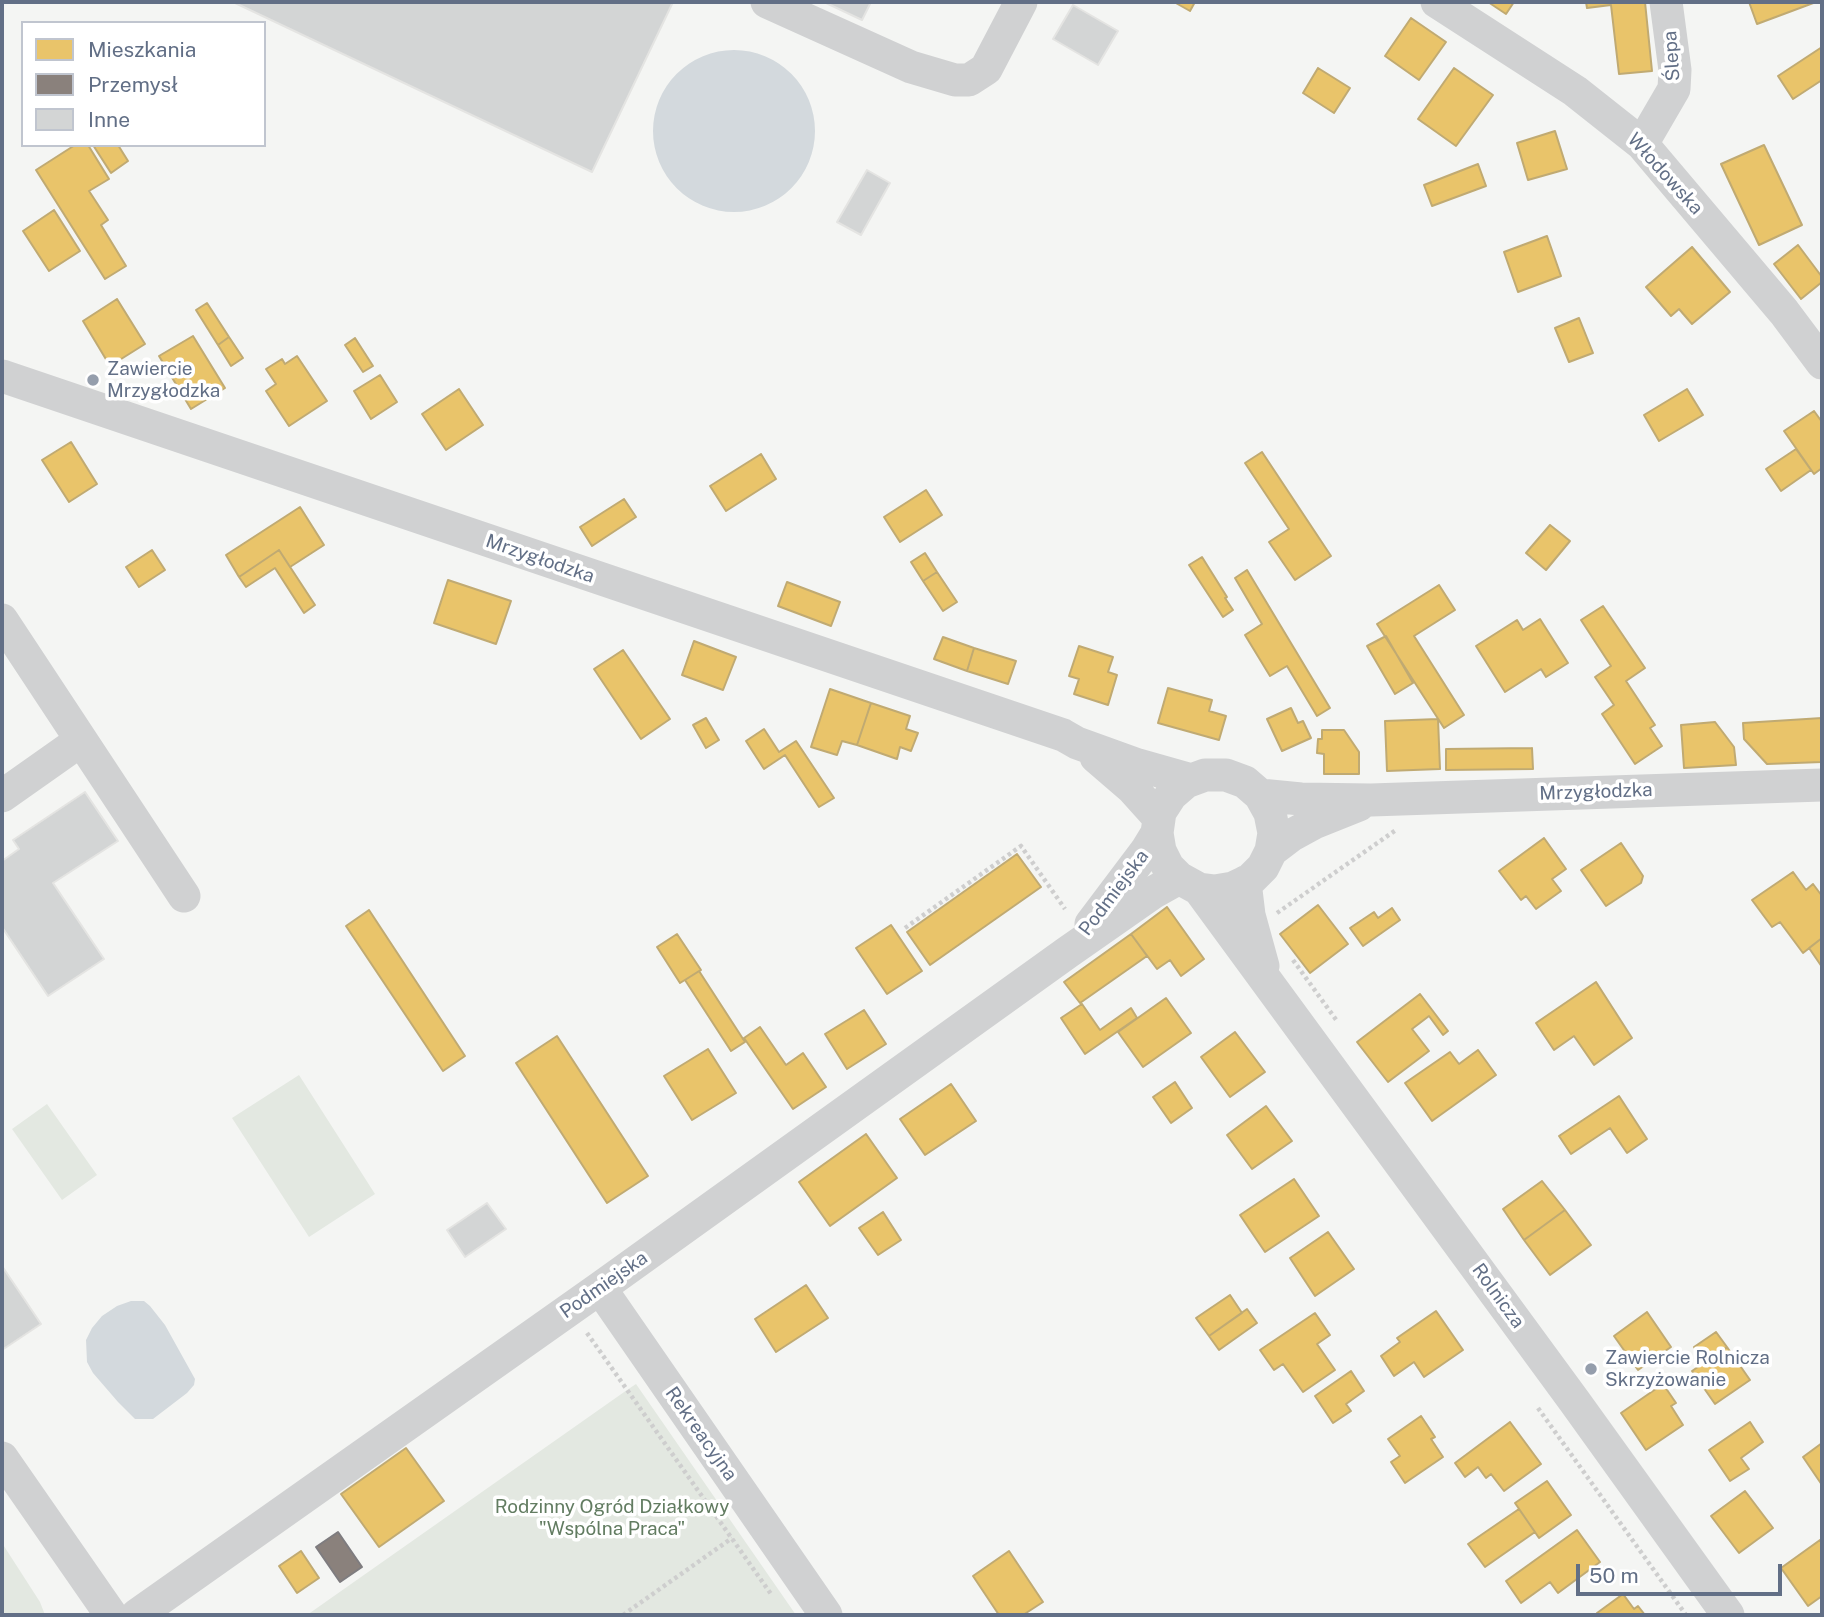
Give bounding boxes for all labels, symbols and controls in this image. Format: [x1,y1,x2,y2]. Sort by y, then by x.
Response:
legend [21,21,266,147]
street label: Ślepa [1659,30,1685,82]
text: Mieszkania [88,37,196,62]
text: Przemysł [88,72,179,97]
text: Inne [88,107,130,132]
street label: Włodowska [1622,128,1708,220]
place label: Zawiercie Mrzygłodzka [107,358,220,402]
marker: Zawiercie Mrzygłodzka [85,372,101,388]
street label: Mrzygłodzka [483,530,597,588]
street label: Mrzygłodzka [1539,779,1653,805]
street label: Podmiejska [1074,846,1154,940]
street label: Podmiejska [556,1247,652,1323]
street label: Rolnicza [1467,1259,1529,1333]
place label: Zawiercie Rolnicza Skrzyżowanie [1605,1347,1770,1391]
marker: Zawiercie Rolnicza Skrzyżowanie [1583,1361,1599,1377]
street label: Rekreacyjna [660,1383,742,1485]
park label: Rodzinny Ogród Działkowy "Wspólna Praca" [495,1496,729,1540]
scale bar [1579,1550,1786,1594]
text: 50 m [1589,1563,1639,1588]

